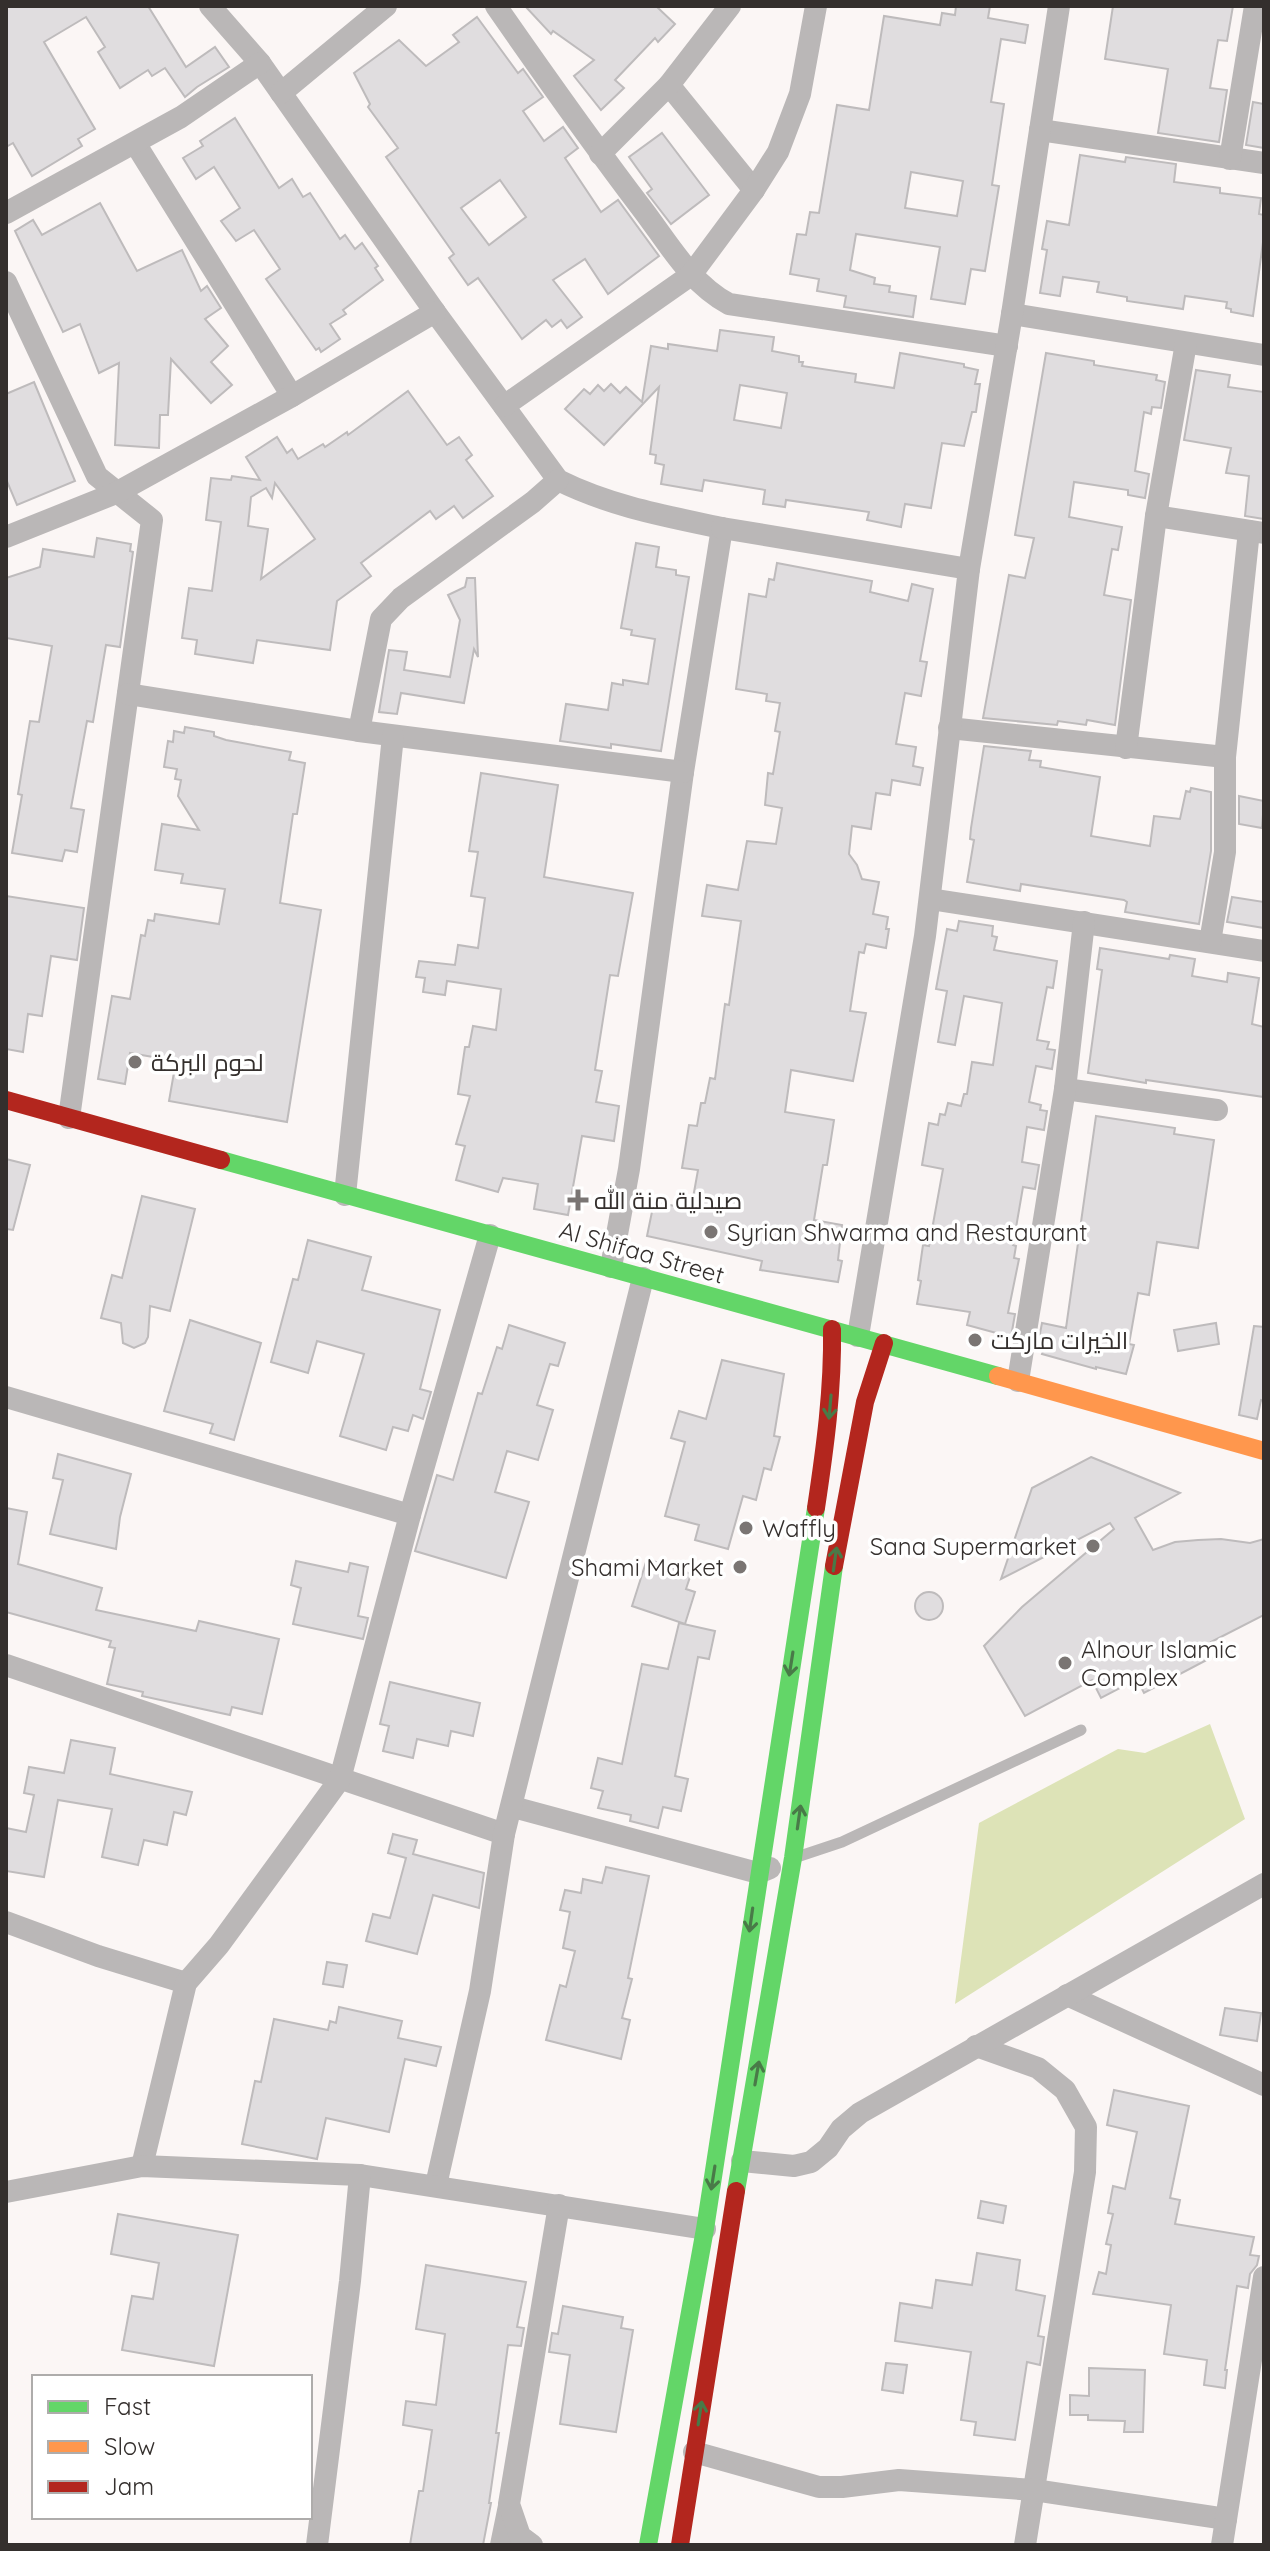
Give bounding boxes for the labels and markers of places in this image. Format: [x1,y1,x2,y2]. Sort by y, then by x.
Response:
place label: لحوم البركة [151,1047,264,1079]
marker: لحوم البركة [126,1053,144,1071]
place label: صيدلية منة الله [594,1185,742,1215]
marker: صيدلية منة الله [569,1191,587,1209]
place label: Syrian Shwarma and Restaurant [727,1217,1087,1247]
marker: Syrian Shwarma and Restaurant [702,1223,720,1241]
place label: الخيرات ماركت [991,1325,1128,1355]
marker: الخيرات ماركت [966,1331,984,1349]
place label: Waffly [762,1513,836,1543]
marker: Waffly [737,1519,755,1537]
place label: Sana Supermarket [870,1531,1077,1561]
marker: Sana Supermarket [1084,1537,1102,1555]
place label: Shami Market [571,1552,724,1582]
marker: Shami Market [731,1558,749,1576]
place label: Alnour Islamic Complex [1081,1634,1237,1692]
marker: Alnour Islamic Complex [1056,1654,1074,1672]

